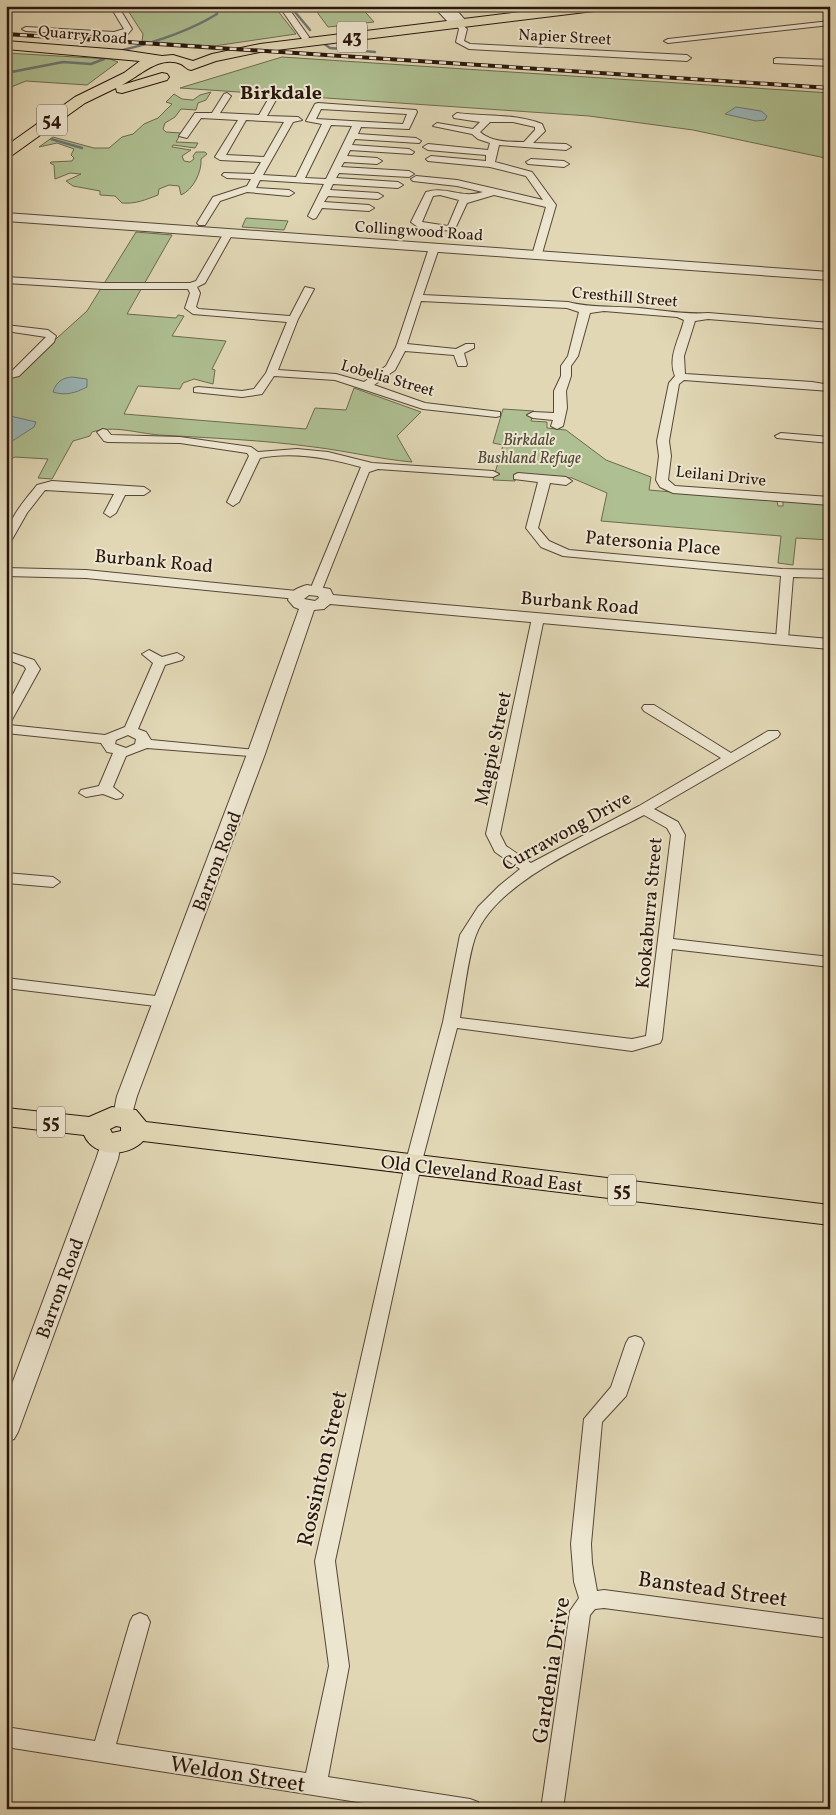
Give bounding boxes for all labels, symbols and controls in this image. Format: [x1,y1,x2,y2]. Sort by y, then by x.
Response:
street label: Quarry Road [37,21,128,51]
road number: 43 [337,22,367,52]
street label: Napier Street [518,25,612,51]
district label: Birkdale [240,80,322,108]
road number: 54 [37,104,67,136]
street label: Collingwood Road [354,217,484,247]
street label: Cresthill Street [571,282,679,314]
street label: Lobelia Street [338,355,437,403]
park label: Birkdale Bushland Refuge [477,430,581,470]
street label: Leilani Drive [675,461,767,493]
street label: Patersonia Place [584,525,722,563]
street label: Burbank Road [94,544,214,580]
street label: Burbank Road [520,586,640,622]
street label: Magpie Street [469,689,519,808]
street label: Currawong Drive [498,786,636,878]
street label: Barron Road [187,808,249,916]
street label: Kookaburra Street [630,836,670,990]
road number: 55 [37,1106,65,1138]
street label: Old Cleveland Road East [379,1150,585,1200]
road number: 55 [608,1174,636,1206]
street label: Barron Road [31,1235,91,1343]
street label: Rossinton Street [290,1387,357,1550]
street label: Banstead Street [636,1565,790,1616]
street label: Gardenia Drive [526,1595,579,1746]
street label: Weldon Street [168,1749,308,1802]

